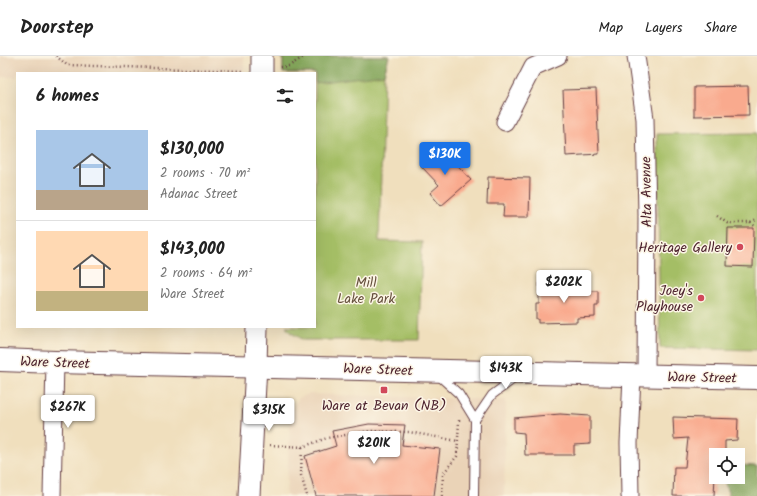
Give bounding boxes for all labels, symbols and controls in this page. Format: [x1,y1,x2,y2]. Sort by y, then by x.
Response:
text: Doorstep [20,13,94,43]
text: Map [599,17,623,39]
text: Layers [645,17,683,39]
text: Share [705,17,737,39]
text: 6 homes [36,83,99,110]
icon: filters [274,85,296,107]
text: $130,000 [160,136,224,163]
pin: $130K [417,142,473,176]
text: $130K [428,144,462,165]
icon: home [68,146,116,194]
street label: Alta Avenue [635,156,659,228]
text: 2 rooms · 70 m² [160,163,250,184]
text: Adanac Street [160,184,237,205]
text: $143,000 [160,236,224,263]
place label: Heritage Gallery [638,237,732,259]
marker: Heritage Gallery [735,242,745,252]
icon: home [68,247,116,295]
text: 2 rooms · 64 m² [160,263,252,284]
pin: $202K [536,270,592,304]
park label: Mill Lake Park [337,272,395,310]
text: $202K [545,272,583,293]
place label: Joey's Playhouse [636,280,694,318]
text: Ware Street [160,284,225,305]
marker: Joey's Playhouse [696,293,706,303]
street label: Ware Street [20,351,91,375]
pin: $143K [478,356,534,390]
street label: Ware Street [343,358,414,382]
text: $143K [489,358,523,379]
street label: Ware Street [667,366,738,390]
marker: Ware at Bevan (NB) [379,385,389,395]
pin: $267K [40,395,96,429]
place label: Ware at Bevan (NB) [322,395,446,417]
text: $267K [50,397,86,418]
pin: $315K [241,398,297,432]
text: $315K [252,400,286,421]
pin: $201K [346,431,402,465]
text: $201K [357,433,391,454]
map controls [709,448,745,484]
button: locate [709,448,745,484]

